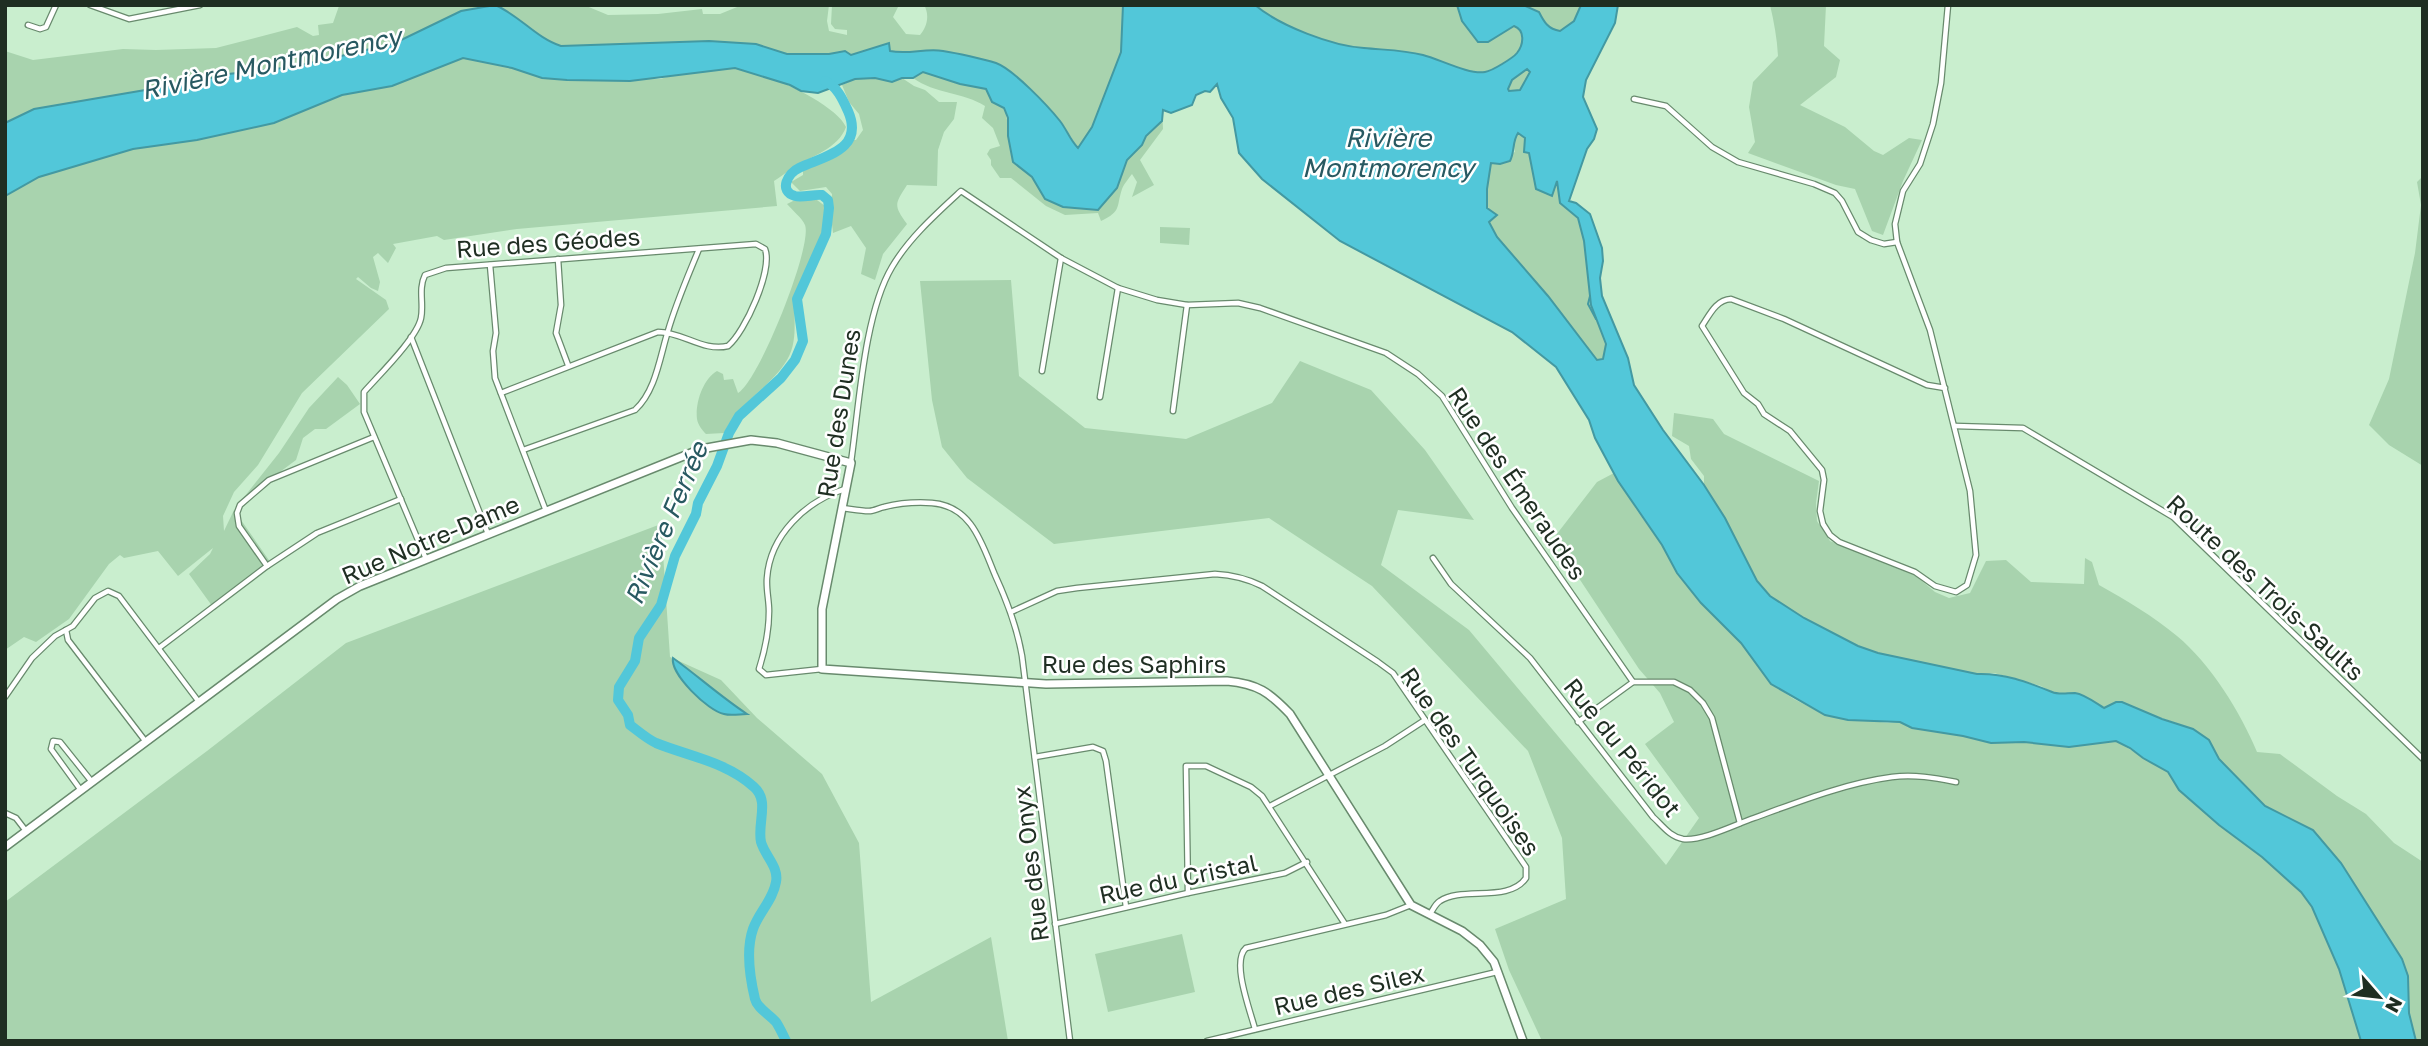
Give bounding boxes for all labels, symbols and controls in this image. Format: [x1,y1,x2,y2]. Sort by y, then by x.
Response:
water label: Rivière Montmorency [138,20,407,106]
water label: Rivière Montmorency [1302,122,1477,183]
street label: Rue des Géodes [455,221,641,263]
street label: Rue des Dunes [810,327,866,499]
street label: Rue des Émeraudes [1443,381,1593,585]
water label: Rivière Ferrée [618,435,715,609]
street label: Rue Notre-Dame [337,488,523,590]
street label: Route des Trois-Saults [2161,488,2371,686]
street label: Rue des Saphirs [1042,649,1226,678]
street label: Rue des Turquoises [1395,661,1547,861]
street label: Rue du Péridot [1558,672,1688,822]
street label: Rue des Onyx [1006,785,1054,943]
street label: Rue du Cristal [1096,847,1260,909]
street label: Rue des Silex [1271,958,1427,1020]
north arrow [2344,962,2414,1032]
text: N [2381,993,2408,1017]

